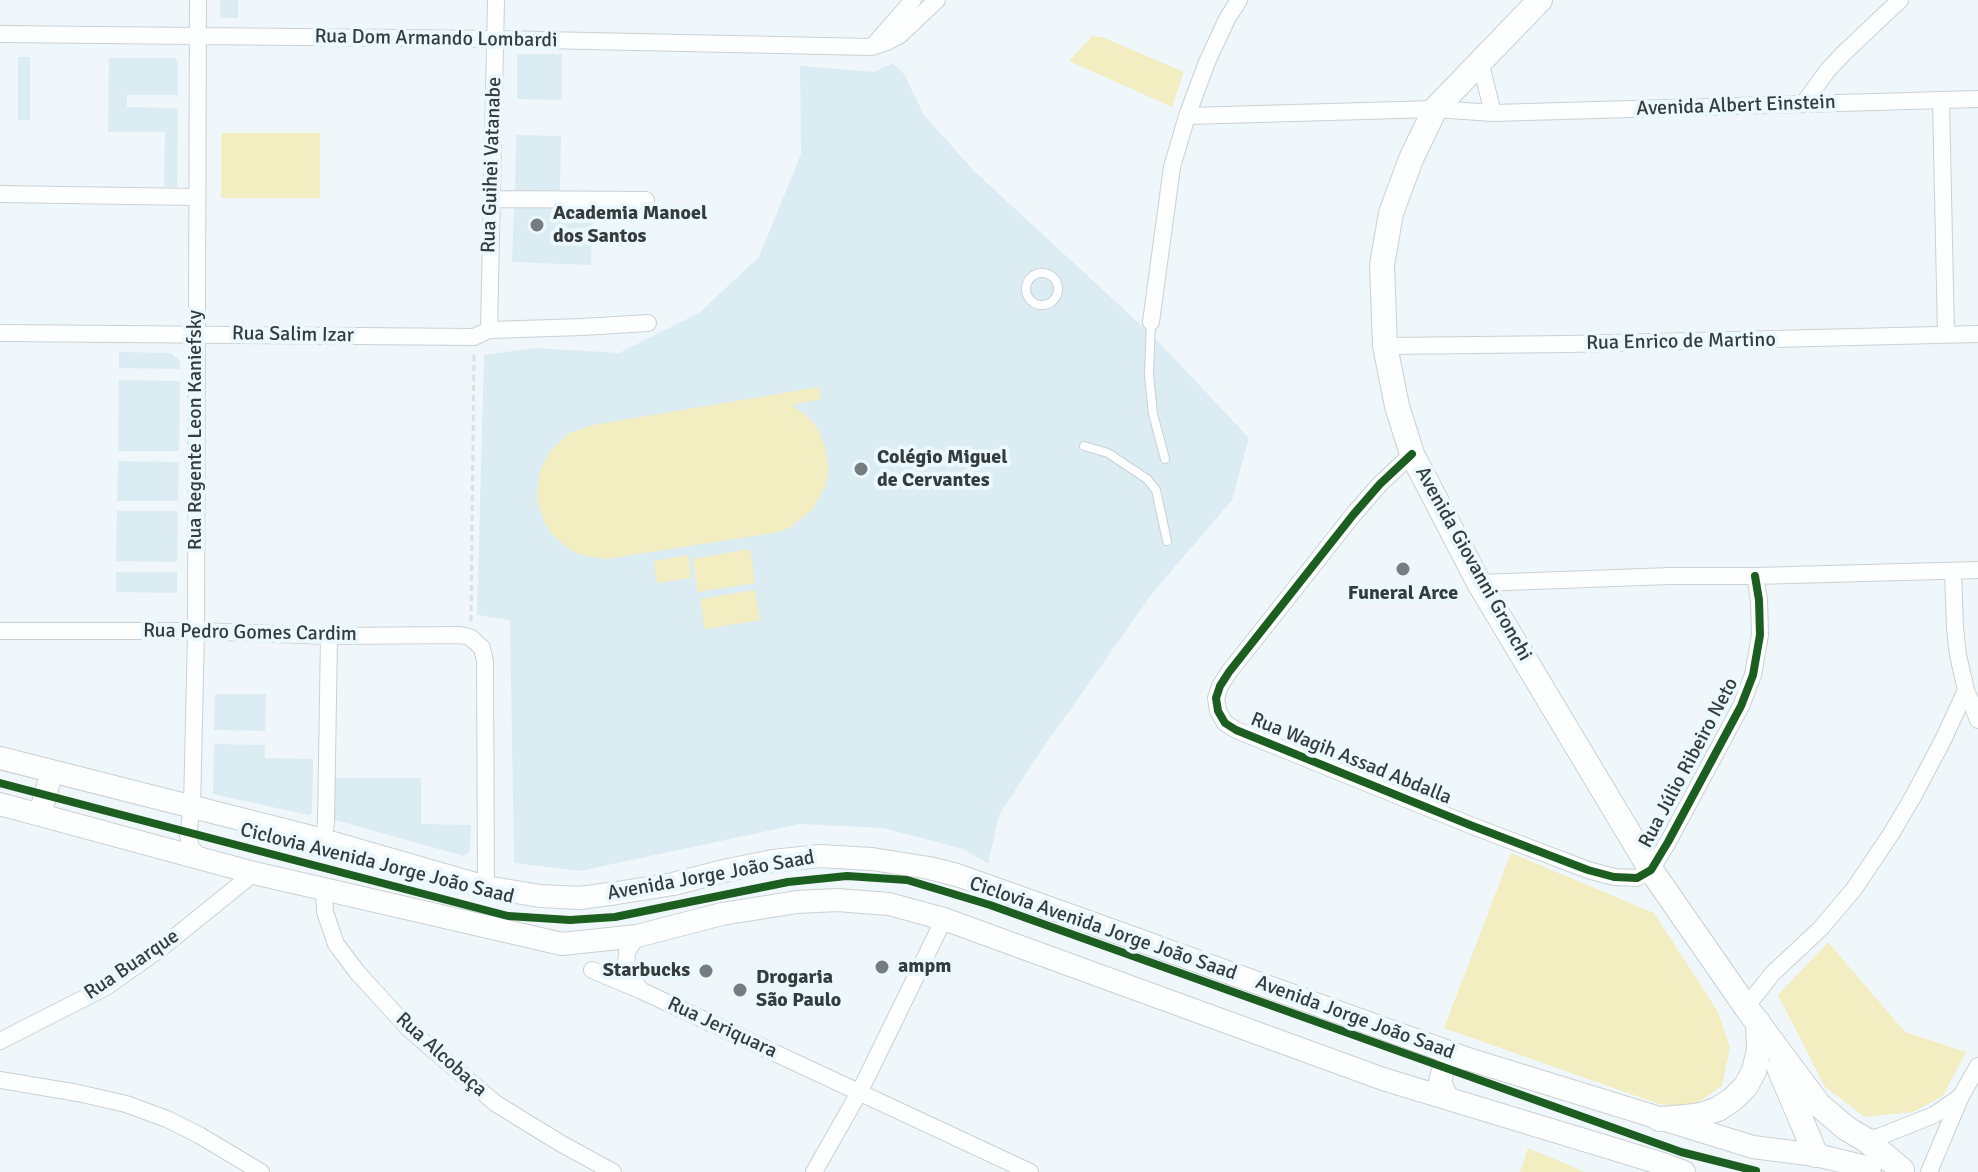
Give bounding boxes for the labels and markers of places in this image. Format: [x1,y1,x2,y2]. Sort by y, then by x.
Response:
place label: Academia Manoel dos Santos [553,202,707,249]
marker: Academia Manoel dos Santos [528,216,546,234]
place label: Colégio Miguel de Cervantes [877,446,1007,493]
marker: Colégio Miguel de Cervantes [852,460,870,478]
marker: Funeral Arce [1394,560,1412,578]
place label: Funeral Arce [1348,582,1458,606]
place label: ampm [898,955,951,979]
marker: ampm [873,958,891,976]
place label: Starbucks [603,959,690,983]
marker: Starbucks [697,962,715,980]
place label: Drogaria São Paulo [756,966,841,1013]
marker: Drogaria São Paulo [731,981,749,999]

